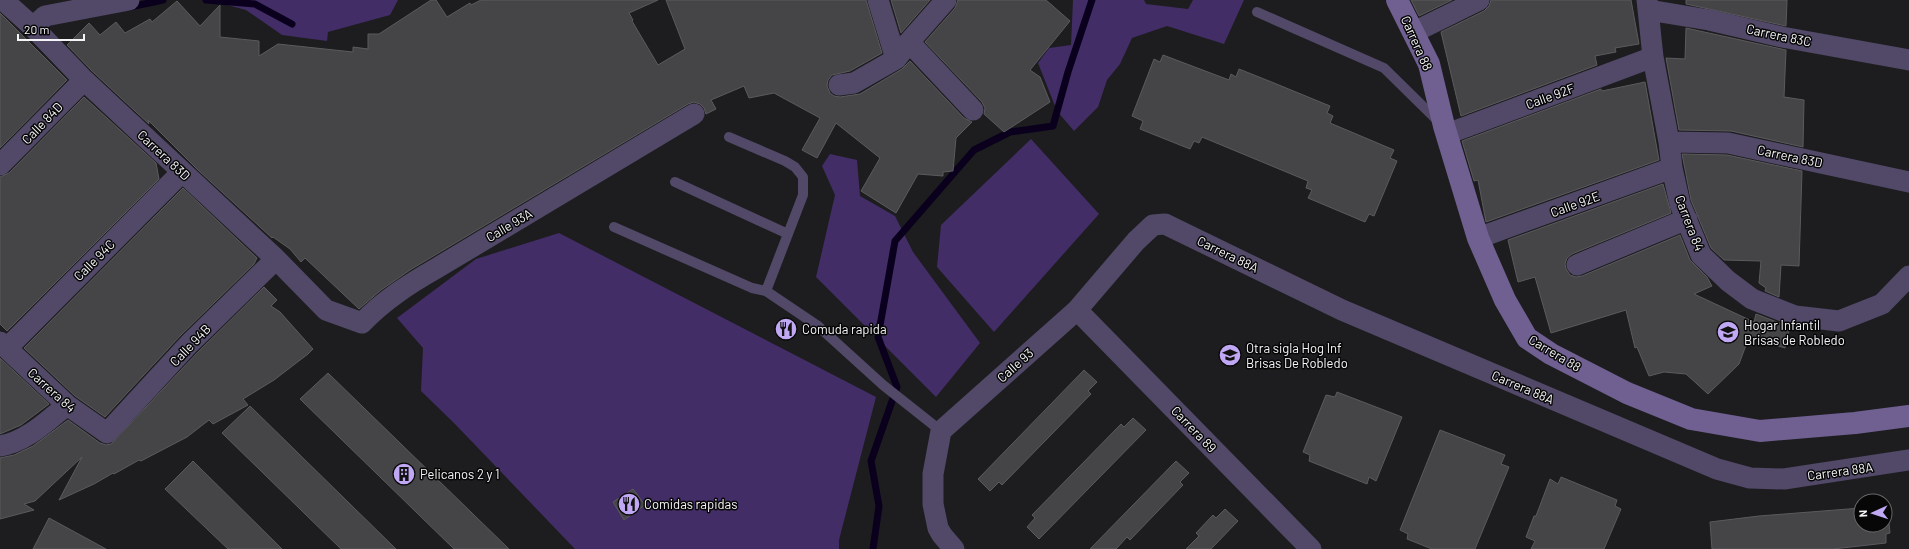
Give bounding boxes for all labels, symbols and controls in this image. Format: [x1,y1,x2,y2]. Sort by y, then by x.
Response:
street label: Carrera 88 [1398,13,1436,73]
scale bar [18,16,84,42]
street label: Carrera 83C [1745,20,1813,50]
text: 20 m [24,22,50,36]
street label: Calle 92F [1523,80,1577,112]
street label: Calle 84D [18,99,66,147]
street label: Carrera 83D [134,127,194,183]
street label: Carrera 83D [1756,141,1824,171]
street label: Calle 92E [1548,188,1602,220]
street label: Carrera 84 [1672,193,1708,253]
street label: Calle 93A [483,205,535,245]
street label: Carrera 88A [1195,232,1261,276]
street label: Calle 94C [70,236,118,284]
restaurant icon: Comuda rapida [773,316,799,342]
place label: Hogar Infantil Brisas de Robledo [1744,317,1845,348]
school or university icon: Hogar Infantil Brisas de Robledo [1715,319,1741,345]
street label: Calle 94B [166,321,214,369]
place label: Comuda rapida [802,321,887,337]
street label: Carrera 88 [1526,331,1584,375]
place label: Otra sigla Hog Inf Brisas De Robledo [1246,340,1348,371]
school or university icon: Otra sigla Hog Inf Brisas De Robledo [1217,342,1243,368]
street label: Calle 93 [994,345,1036,385]
street label: Carrera 84 [25,364,79,416]
street label: Carrera 88A [1489,367,1557,407]
street label: Carrera 89 [1168,402,1220,456]
street label: Carrera 88A [1806,458,1874,484]
building icon: Pelicanos 2 y 1 [391,461,417,487]
place label: Pelicanos 2 y 1 [420,466,500,482]
restaurant icon: Comidas rapidas [616,491,642,517]
north arrow [1853,493,1893,533]
place label: Comidas rapidas [644,496,737,512]
text: N [1856,510,1869,518]

